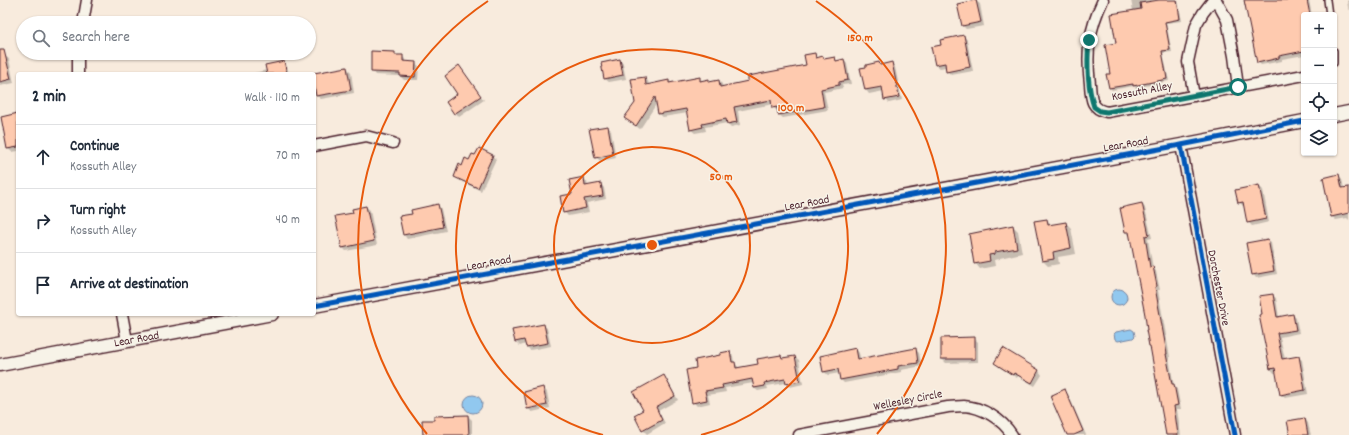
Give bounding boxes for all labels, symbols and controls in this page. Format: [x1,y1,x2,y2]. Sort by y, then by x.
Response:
map controls [1301,12,1337,156]
button: + [1301,12,1337,48]
search box [16,16,316,60]
icon: search [30,27,52,49]
text: Search here [62,27,130,49]
text: 150 m [847,30,873,47]
route end [1080,31,1098,49]
button: − [1301,48,1337,84]
street label: Kossuth Alley [1110,78,1175,106]
route start [1229,78,1247,96]
button: locate [1301,84,1337,120]
text: 2 min [32,86,66,110]
text: Walk · 110 m [244,89,300,108]
text: 100 m [778,100,804,117]
button: layers [1301,120,1337,156]
street label: Lear Road [1102,133,1150,157]
text: Continue [70,136,119,158]
icon: ahead [32,146,54,168]
text: 70 m [276,147,300,166]
text: Kossuth Alley [70,158,136,177]
text: 50 m [709,169,733,186]
street label: Lear Road [783,191,831,217]
text: Turn right [70,200,126,222]
icon: right [32,210,54,232]
text: 40 m [276,211,300,230]
text: Kossuth Alley [70,222,136,241]
centre of rings [645,238,659,252]
street label: Dorchester Drive [1202,249,1234,327]
street label: Lear Road [465,251,513,277]
icon: arrive [32,274,54,296]
text: Arrive at destination [70,274,188,296]
street label: Lear Road [113,327,161,352]
street label: Wellesley Circle [872,386,944,416]

